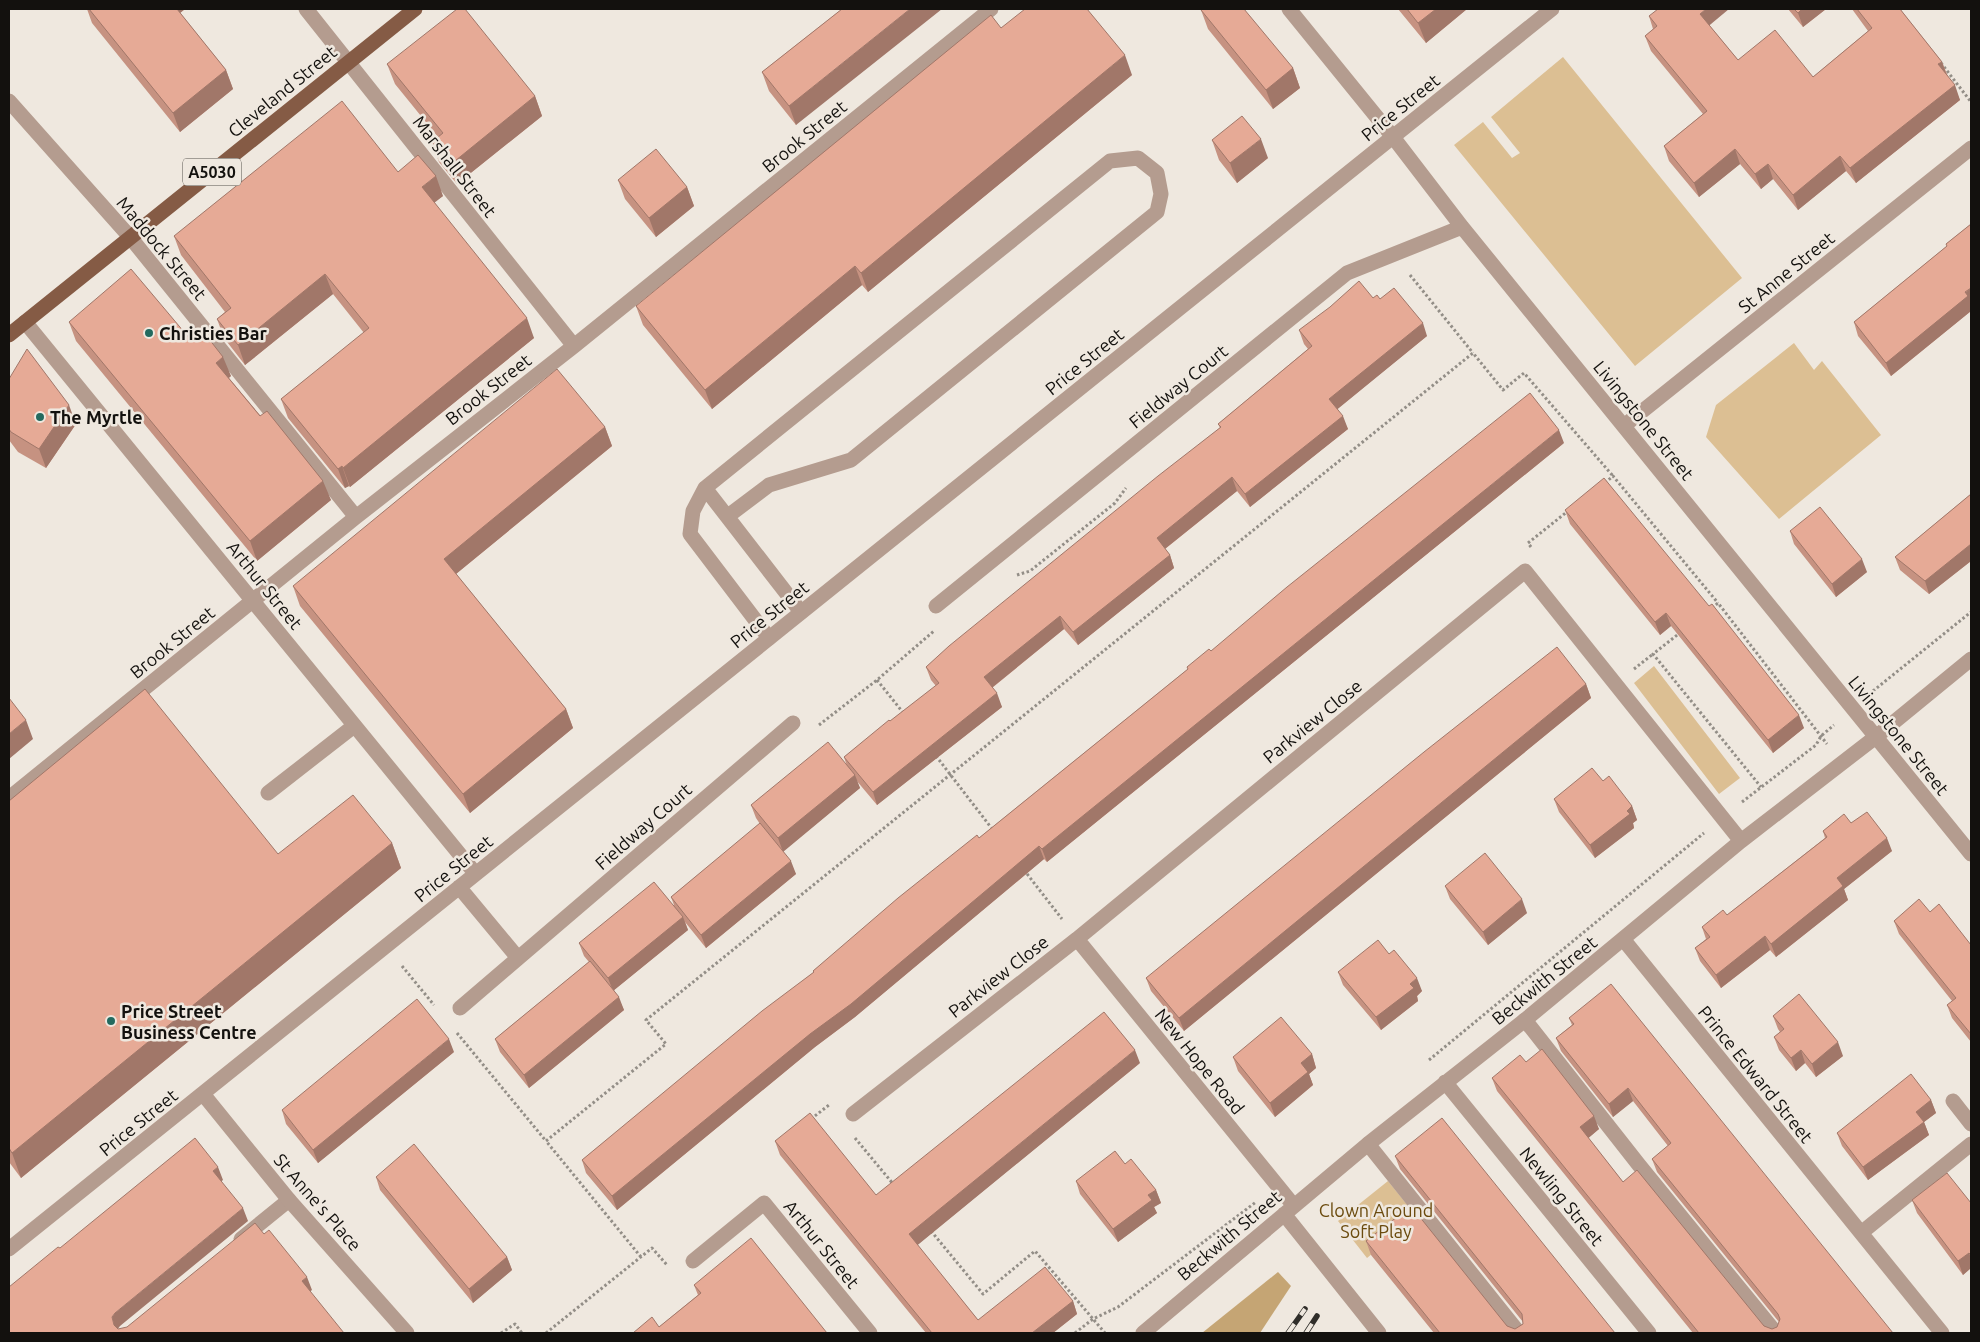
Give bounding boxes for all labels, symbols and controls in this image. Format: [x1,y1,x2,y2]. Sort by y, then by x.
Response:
street label: Cleveland Street [224,41,340,141]
street label: Price Street [1357,69,1443,145]
street label: Brook Street [758,96,850,176]
street label: Marshall Street [409,111,501,221]
road number: A5030 [183,158,241,186]
street label: Maddock Street [113,192,211,304]
street label: St Anne Street [1734,227,1838,317]
place label: Christies Bar [159,323,268,343]
street label: Price Street [1041,323,1127,399]
marker: Christies Bar [143,327,155,339]
street label: Fieldway Court [1125,340,1231,432]
street label: Brook Street [441,349,535,429]
street label: Livingstone Street [1590,356,1698,484]
place label: The Myrtle [50,407,143,427]
marker: The Myrtle [34,411,46,423]
street label: Arthur Street [223,537,307,633]
street label: Price Street [726,576,812,652]
street label: Brook Street [126,602,218,682]
street label: Livingstone Street [1845,671,1953,799]
street label: Parkview Close [1259,675,1365,767]
street label: Fieldway Court [591,779,695,873]
street label: Price Street [410,830,496,906]
street label: Parkview Close [944,931,1052,1021]
street label: Beckwith Street [1488,932,1600,1028]
place label: Price Street Business Centre [121,1001,257,1042]
street label: Prince Edward Street [1695,1002,1817,1146]
street label: New Hope Road [1151,1004,1249,1118]
marker: Price Street Business Centre [105,1015,117,1027]
street label: Price Street [95,1084,181,1160]
street label: Newling Street [1516,1143,1608,1249]
street label: St Anne's Place [270,1149,366,1255]
street label: Beckwith Street [1173,1186,1285,1284]
street label: Arthur Street [780,1196,864,1292]
park label: Clown Around Soft Play [1319,1200,1433,1241]

